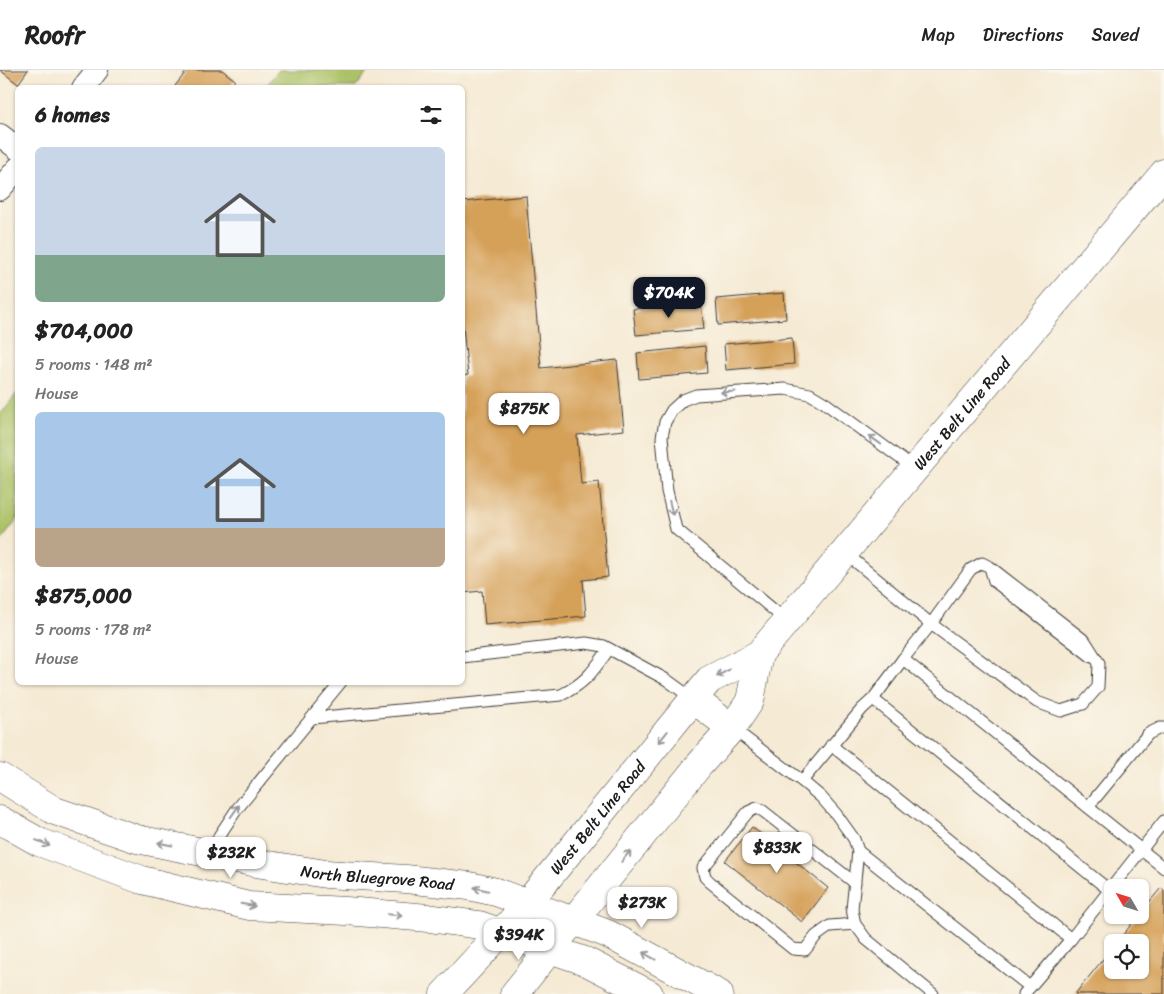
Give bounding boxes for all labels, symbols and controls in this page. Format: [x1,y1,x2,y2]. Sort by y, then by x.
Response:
text: Roofr [25,14,84,56]
text: Map [922,19,955,51]
text: Directions [983,19,1064,51]
text: Saved [1092,19,1139,51]
text: 6 homes [35,96,110,134]
icon: filters [417,101,445,129]
icon: home [195,180,285,270]
pin: $704K [634,276,704,319]
text: $704K [644,278,694,307]
text: $704,000 [35,312,133,350]
street label: West Belt Line Road [906,349,1019,477]
text: 5 rooms · 148 m² [35,350,152,379]
text: House [35,379,78,408]
one-way arrow [720,388,736,397]
pin: $875K [489,392,559,435]
text: $875K [499,394,549,423]
one-way arrow [868,435,882,445]
icon: home [195,445,285,535]
one-way arrow [667,500,676,516]
text: $875,000 [35,577,132,615]
text: 5 rooms · 178 m² [35,615,152,644]
text: House [35,644,78,673]
one-way arrow [716,669,731,678]
one-way arrow [657,730,668,743]
street label: West Belt Line Road [542,753,654,881]
one-way arrow [230,804,240,818]
pin: $833K [742,832,812,874]
text: $833K [753,833,801,862]
pin: $232K [196,836,266,879]
one-way arrow [35,838,50,848]
text: $232K [207,838,255,867]
one-way arrow [157,839,173,849]
one-way arrow [620,850,631,863]
street label: North Bluegrove Road [299,856,457,899]
north arrow [1104,879,1149,924]
map controls [1104,879,1149,979]
one-way arrow [473,884,489,893]
pin: $273K [607,886,677,929]
text: $273K [618,888,666,917]
one-way arrow [240,900,256,910]
one-way arrow [387,910,403,920]
pin: $394K [484,918,554,961]
text: $394K [494,920,544,949]
button: locate [1104,934,1149,979]
one-way arrow [641,951,656,961]

